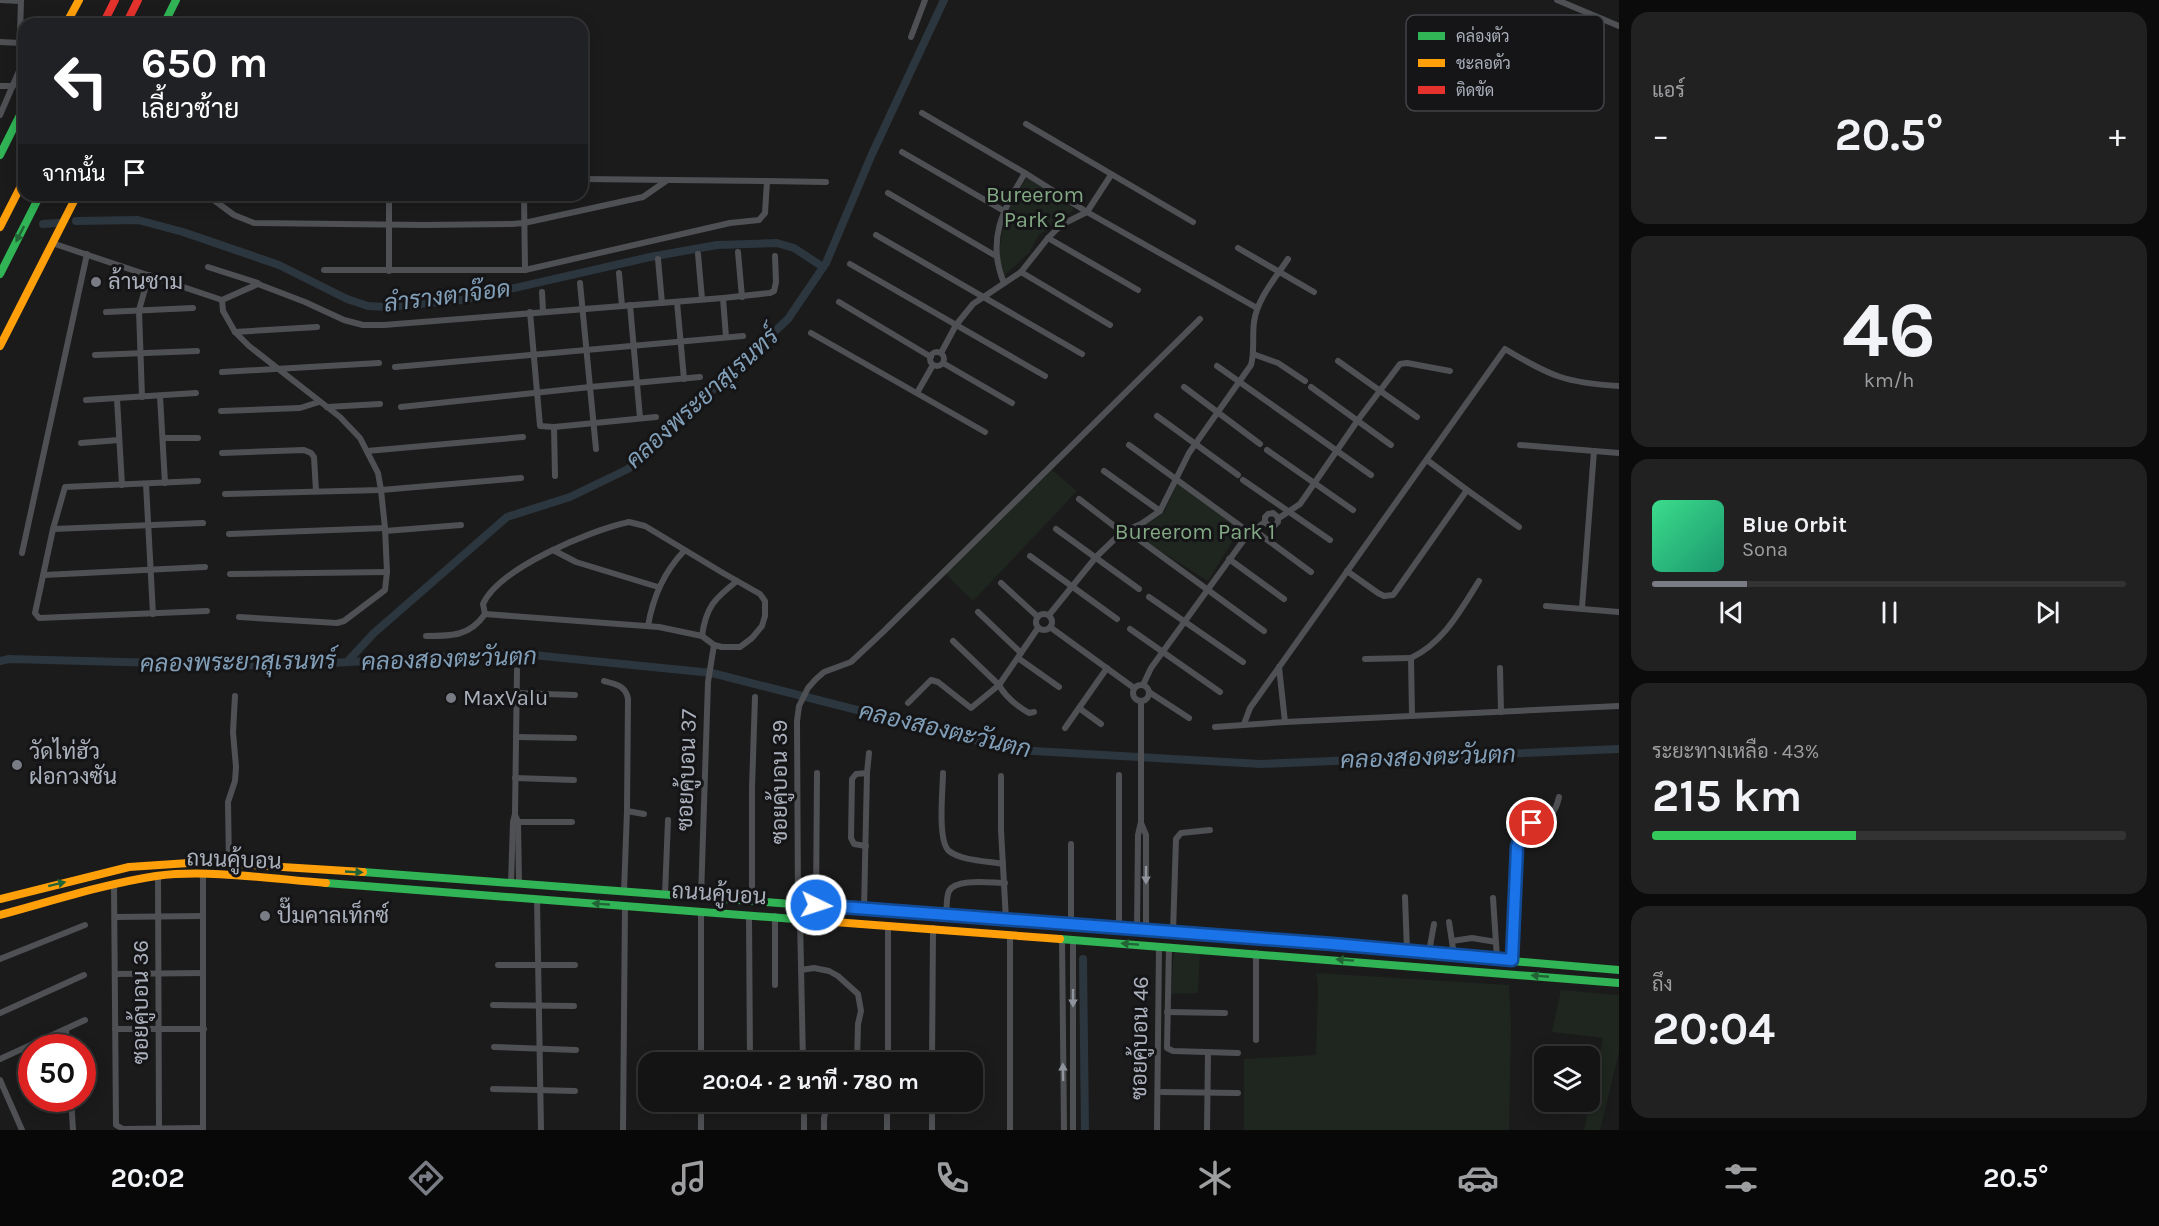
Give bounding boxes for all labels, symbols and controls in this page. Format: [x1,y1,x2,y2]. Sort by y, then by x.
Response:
legend [1406,15,1604,111]
text: คล่องตัว [1456,26,1510,46]
text: 650 m [141,38,268,88]
icon: left [42,42,120,120]
text: ชะลอตัว [1456,53,1511,73]
text: แอร์ [1652,79,1685,102]
text: ติดขัด [1456,80,1494,100]
text: เลี้ยวซ้าย [141,93,239,125]
text: 20.5° [1834,109,1944,161]
text: − [1652,116,1669,154]
text: + [2109,116,2126,154]
icon: arrive [118,156,151,189]
text: จากนั้น [42,161,106,187]
park label: Bureerom Park 2 [986,182,1084,233]
one-way arrow [15,226,25,243]
place label: ล้านชาม [108,267,183,295]
water label: ลำรางตาจ๊อด [382,273,512,318]
marker: ล้านชาม [89,275,103,289]
text: 46 [1842,284,1936,376]
water label: คลองพระยาสุเรนทร์ [618,318,788,476]
text: km/h [1864,369,1914,392]
text: Blue Orbit [1742,512,1847,538]
park label: Bureerom Park 1 [1115,519,1275,545]
text: Sona [1742,538,1788,561]
icon: previous [1715,596,1748,629]
icon: pause [1873,596,1906,629]
icon: next [2031,596,2064,629]
water label: คลองสองตะวันตก [361,642,537,676]
water label: คลองพระยาสุเรนทร์ [140,644,339,680]
place label: MaxValu [463,685,548,711]
marker: MaxValu [444,691,458,705]
water label: คลองสองตะวันตก [856,697,1034,763]
street label: ซอยคู้บอน 37 [670,709,704,831]
street label: ซอยคู้บอน 39 [765,720,795,844]
place label: วัดไท่ฮัว ฝอกวงซัน [29,737,117,790]
water label: คลองสองตะวันตก [1340,740,1516,774]
text: ระยะทางเหลือ · 43% [1652,740,1819,763]
marker: วัดไท่ฮัว ฝอกวงซัน [10,758,24,772]
text: 215 km [1652,770,1802,822]
pin [1506,797,1557,848]
icon: arrive [1515,806,1548,839]
street label: ถนนคู้บอน [186,843,282,877]
one-way arrow [1141,866,1151,885]
one-way arrow [345,867,364,876]
position arrow [784,873,848,937]
street label: ถนนคู้บอน [670,876,768,912]
one-way arrow [48,879,66,888]
place label: ปั๊มคาลเท็กซ์ [277,897,389,929]
one-way arrow [591,899,610,908]
marker: ปั๊มคาลเท็กซ์ [258,909,272,923]
one-way arrow [1121,939,1140,949]
street label: ซอยคู้บอน 36 [126,940,156,1064]
one-way arrow [1336,955,1355,965]
one-way arrow [1530,971,1549,981]
text: ถึง [1652,973,1673,996]
street label: ซอยคู้บอน 46 [1124,976,1156,1100]
one-way arrow [1068,988,1078,1007]
text: 20:04 [1652,1003,1775,1055]
speed limit sign: 50 [18,1034,96,1112]
map controls [1534,1046,1600,1112]
button: layers [1534,1046,1600,1112]
one-way arrow [1059,1062,1068,1081]
text: 20:04 · 2 นาที · 780 m [702,1069,919,1095]
icon: directions [405,1157,447,1199]
icon: music [668,1157,710,1199]
icon: phone [931,1157,973,1199]
icon: climate [1194,1157,1236,1199]
icon: car [1457,1157,1499,1199]
icon: filters [1720,1157,1762,1199]
text: 20:02 [110,1162,185,1194]
text: 20.5° [1983,1162,2048,1194]

